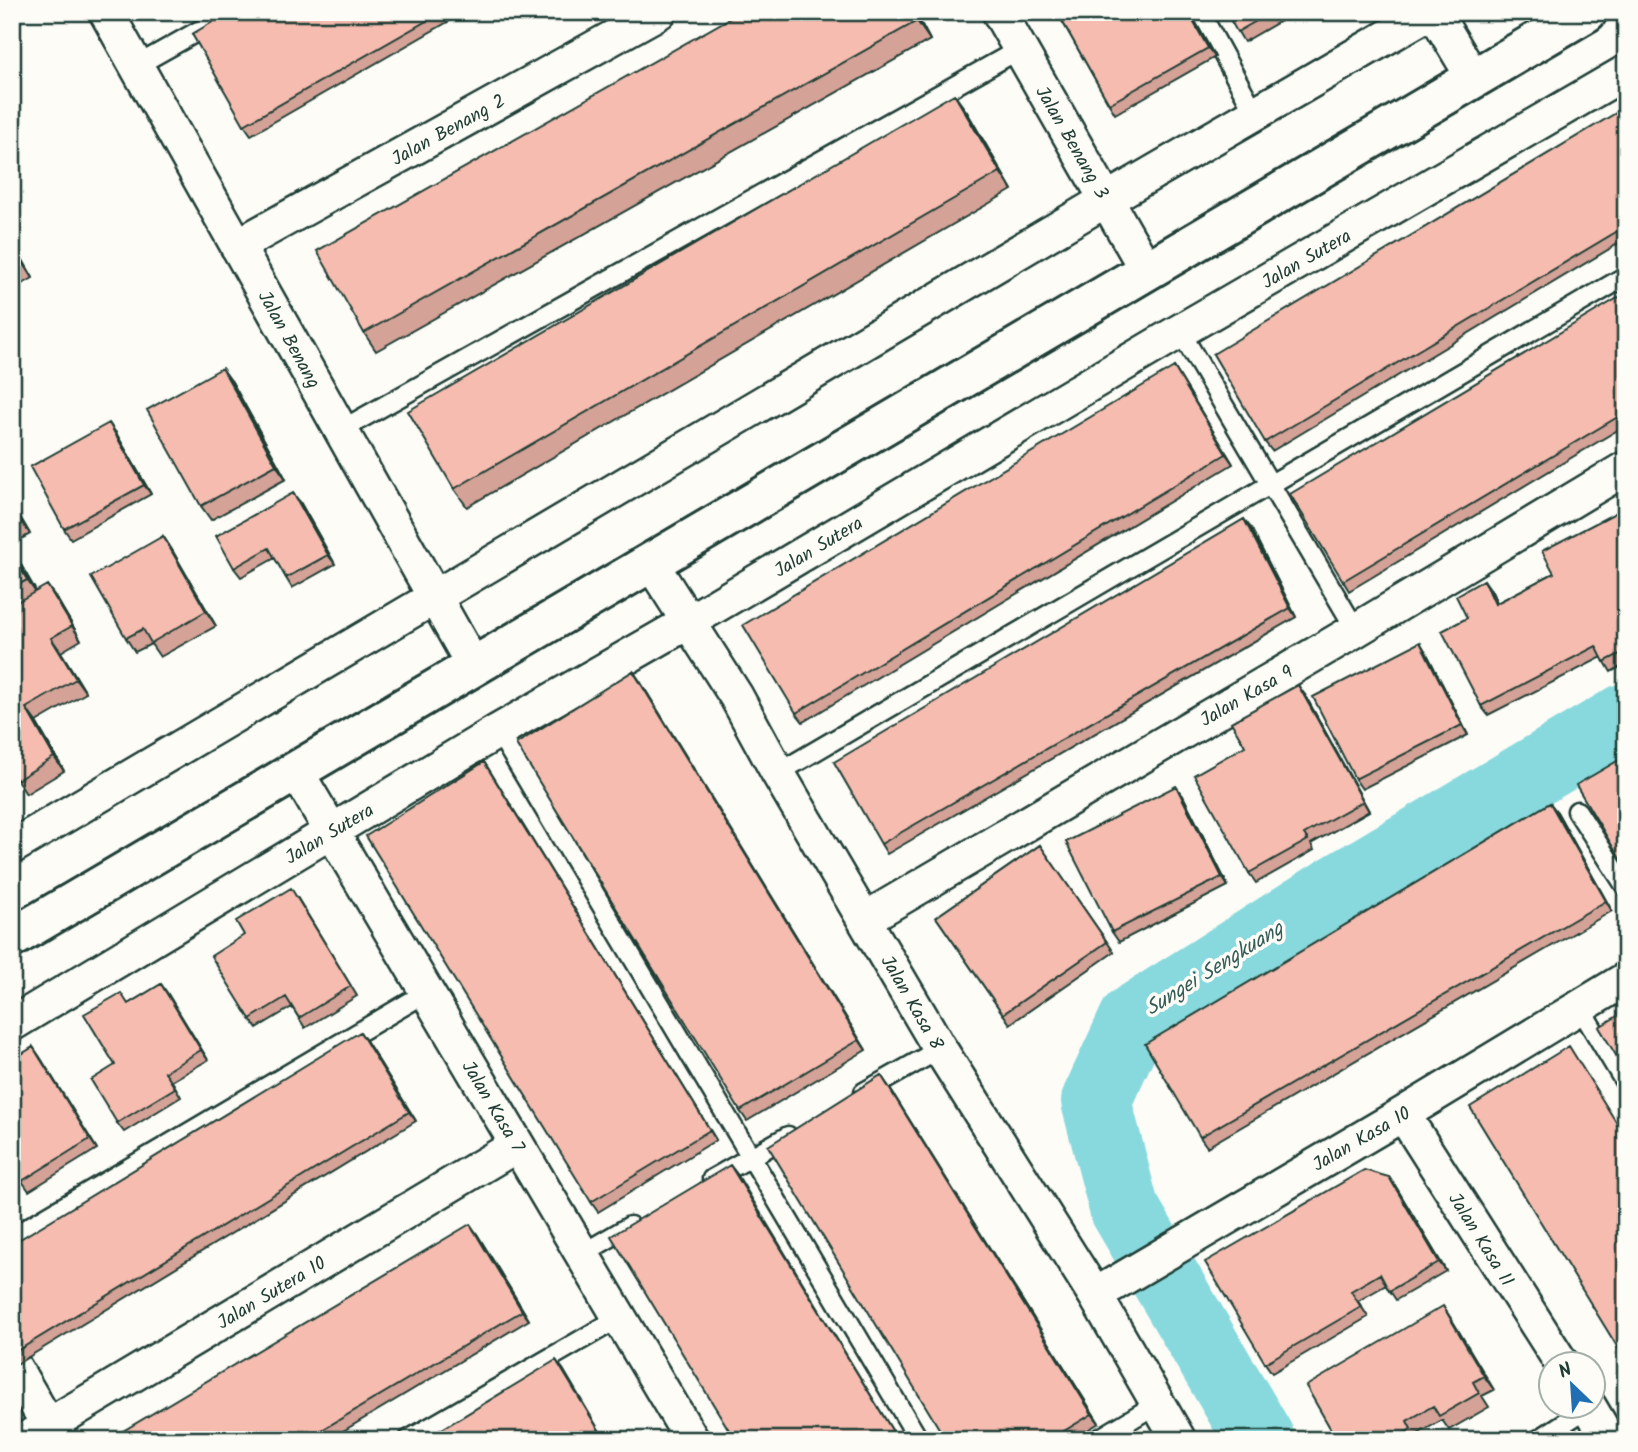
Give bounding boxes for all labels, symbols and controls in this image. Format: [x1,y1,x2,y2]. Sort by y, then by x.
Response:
street label: Jalan Benang 3 [1027,81,1116,205]
street label: Jalan Benang 2 [386,87,512,175]
street label: Jalan Sutera [1256,222,1358,298]
street label: Jalan Benang [249,285,328,394]
street label: Jalan Sutera [769,509,869,586]
street label: Jalan Kasa 9 [1195,658,1299,736]
street label: Jalan Sutera [280,796,380,873]
water label: Sungei Sengkuang [1139,913,1291,1025]
street label: Jalan Kasa 8 [872,950,951,1057]
street label: Jalan Kasa 7 [453,1055,532,1160]
street label: Jalan Kasa 10 [1307,1099,1417,1180]
street label: Jalan Kasa 11 [1440,1187,1521,1293]
street label: Jalan Sutera 10 [212,1249,332,1338]
north arrow [1536,1350,1606,1420]
text: N [1554,1355,1577,1388]

